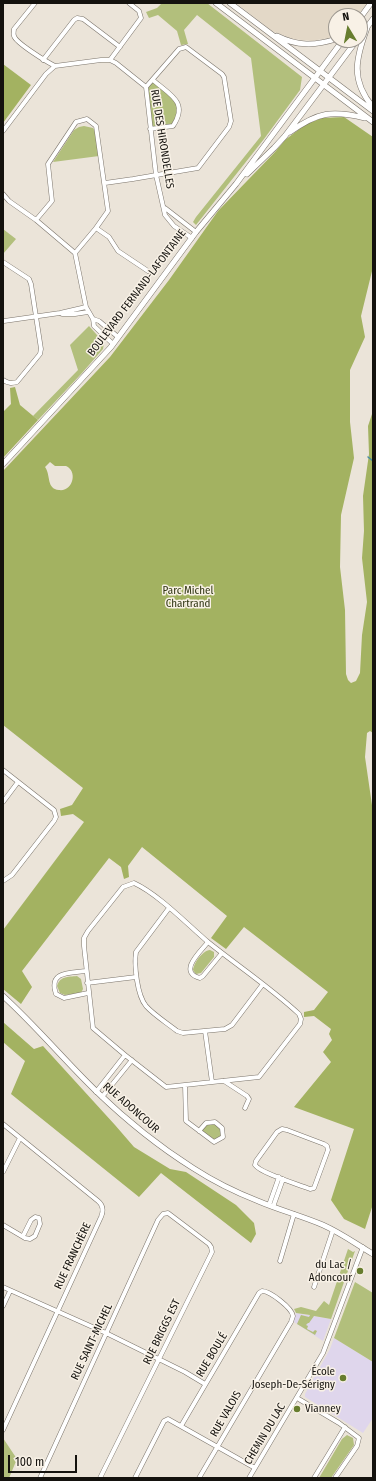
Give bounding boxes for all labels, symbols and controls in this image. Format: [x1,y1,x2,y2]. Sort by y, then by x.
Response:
north arrow [328,8,368,48]
text: N [342,10,350,24]
street label: RUE DES HIRONDELLES [148,88,176,190]
street label: BOULEVARD FERNAND-LAFONTAINE [85,227,189,359]
park label: Parc Michel Chartrand [163,584,213,610]
street label: RUE ADONCOUR [100,1080,162,1136]
street label: RUE FRANCHÈRE [52,1221,94,1291]
place label: du Lac / Adoncour [309,1258,352,1284]
marker: du Lac / Adoncour [355,1266,365,1276]
street label: RUE BRIGGS EST [140,1297,184,1367]
street label: RUE SAINT-MICHEL [69,1302,115,1382]
street label: RUE BOULÉ [194,1330,230,1380]
place label: École Joseph-De-Sérigny [252,1365,335,1391]
marker: École Joseph-De-Sérigny [338,1373,348,1383]
street label: RUE VALOIS [208,1389,244,1439]
street label: CHEMIN DU LAC [242,1401,288,1467]
place label: Vianney [305,1402,341,1416]
marker: Vianney [292,1404,302,1414]
scale bar [10,1447,79,1473]
text: 100 m [15,1455,44,1469]

